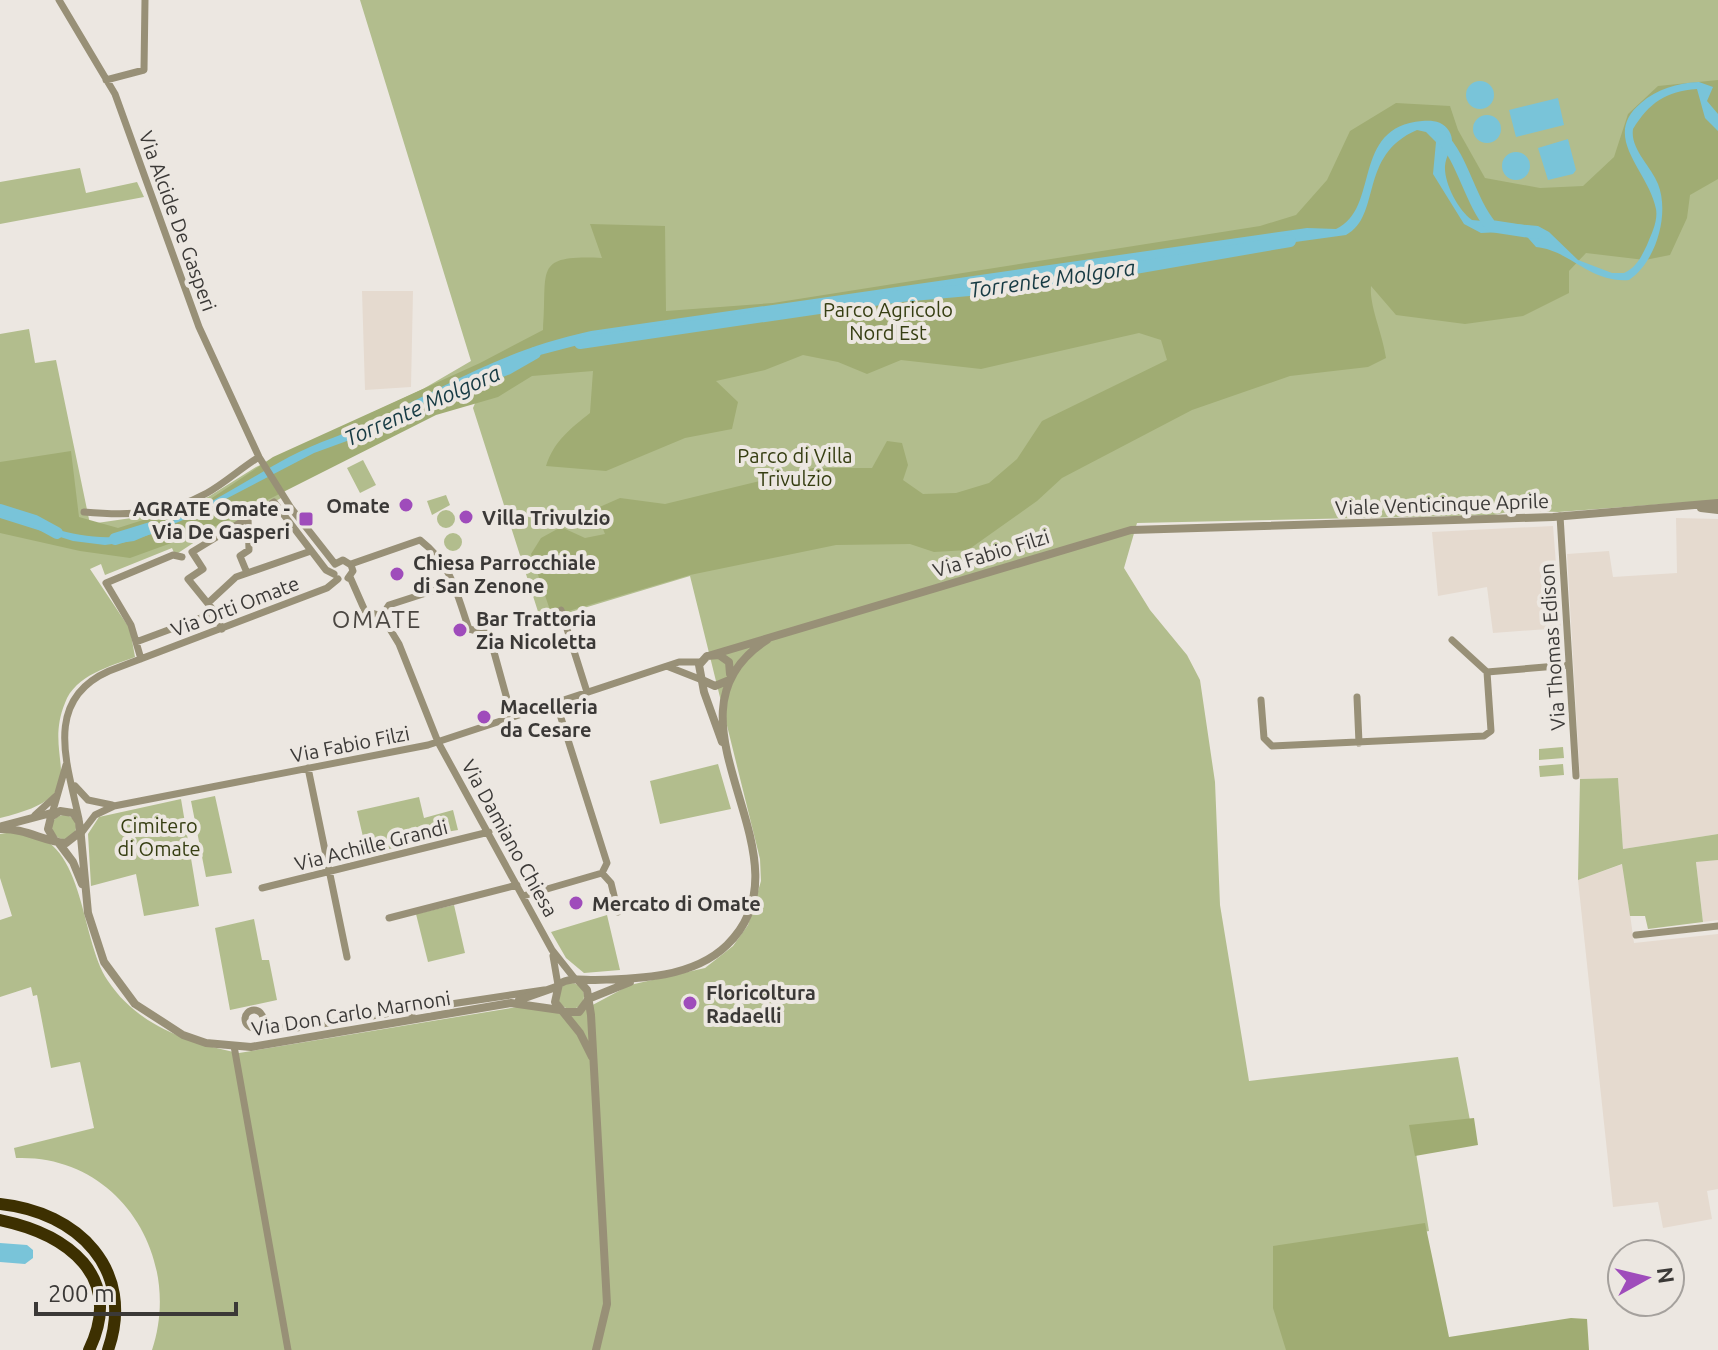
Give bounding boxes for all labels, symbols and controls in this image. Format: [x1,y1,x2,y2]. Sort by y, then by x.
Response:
street label: Via Alcide De Gasperi [135,128,221,314]
water label: Torrente Molgora [967,254,1137,302]
park label: Parco Agricolo Nord Est [823,298,953,344]
water label: Torrente Molgora [340,359,504,451]
park label: Parco di Villa Trivulzio [737,444,853,490]
street label: Viale Venticinque Aprile [1335,489,1549,519]
place label: Omate [326,494,390,517]
marker: Omate [397,496,415,514]
place label: AGRATE Omate - Via De Gasperi [133,497,290,543]
place label: Villa Trivulzio [482,506,611,529]
marker: Villa Trivulzio [457,508,475,526]
marker: AGRATE Omate - Via De Gasperi [297,510,315,528]
street label: Via Fabio Filzi [930,524,1052,582]
place label: Chiesa Parrocchiale di San Zenone [413,551,596,597]
street label: Via Thomas Edison [1535,563,1569,731]
marker: Chiesa Parrocchiale di San Zenone [388,565,406,583]
street label: Via Orti Omate [168,571,302,641]
district label: OMATE [332,606,422,633]
place label: Bar Trattoria Zia Nicoletta [476,607,597,653]
marker: Bar Trattoria Zia Nicoletta [451,621,469,639]
place label: Macelleria da Cesare [500,695,598,741]
marker: Macelleria da Cesare [475,708,493,726]
street label: Via Fabio Filzi [289,721,411,767]
street label: Via Damiano Chiesa [457,755,563,921]
park label: Cimitero di Omate [117,814,201,860]
street label: Via Achille Grandi [292,815,450,875]
place label: Mercato di Omate [592,892,761,915]
marker: Mercato di Omate [567,894,585,912]
place label: Floricoltura Radaelli [706,981,816,1027]
street label: Via Don Carlo Marnoni [250,986,452,1040]
marker: Floricoltura Radaelli [681,994,699,1012]
north arrow [1606,1238,1686,1318]
text: N [1653,1265,1680,1285]
scale bar [36,1266,236,1316]
text: 200 m [48,1280,115,1307]

